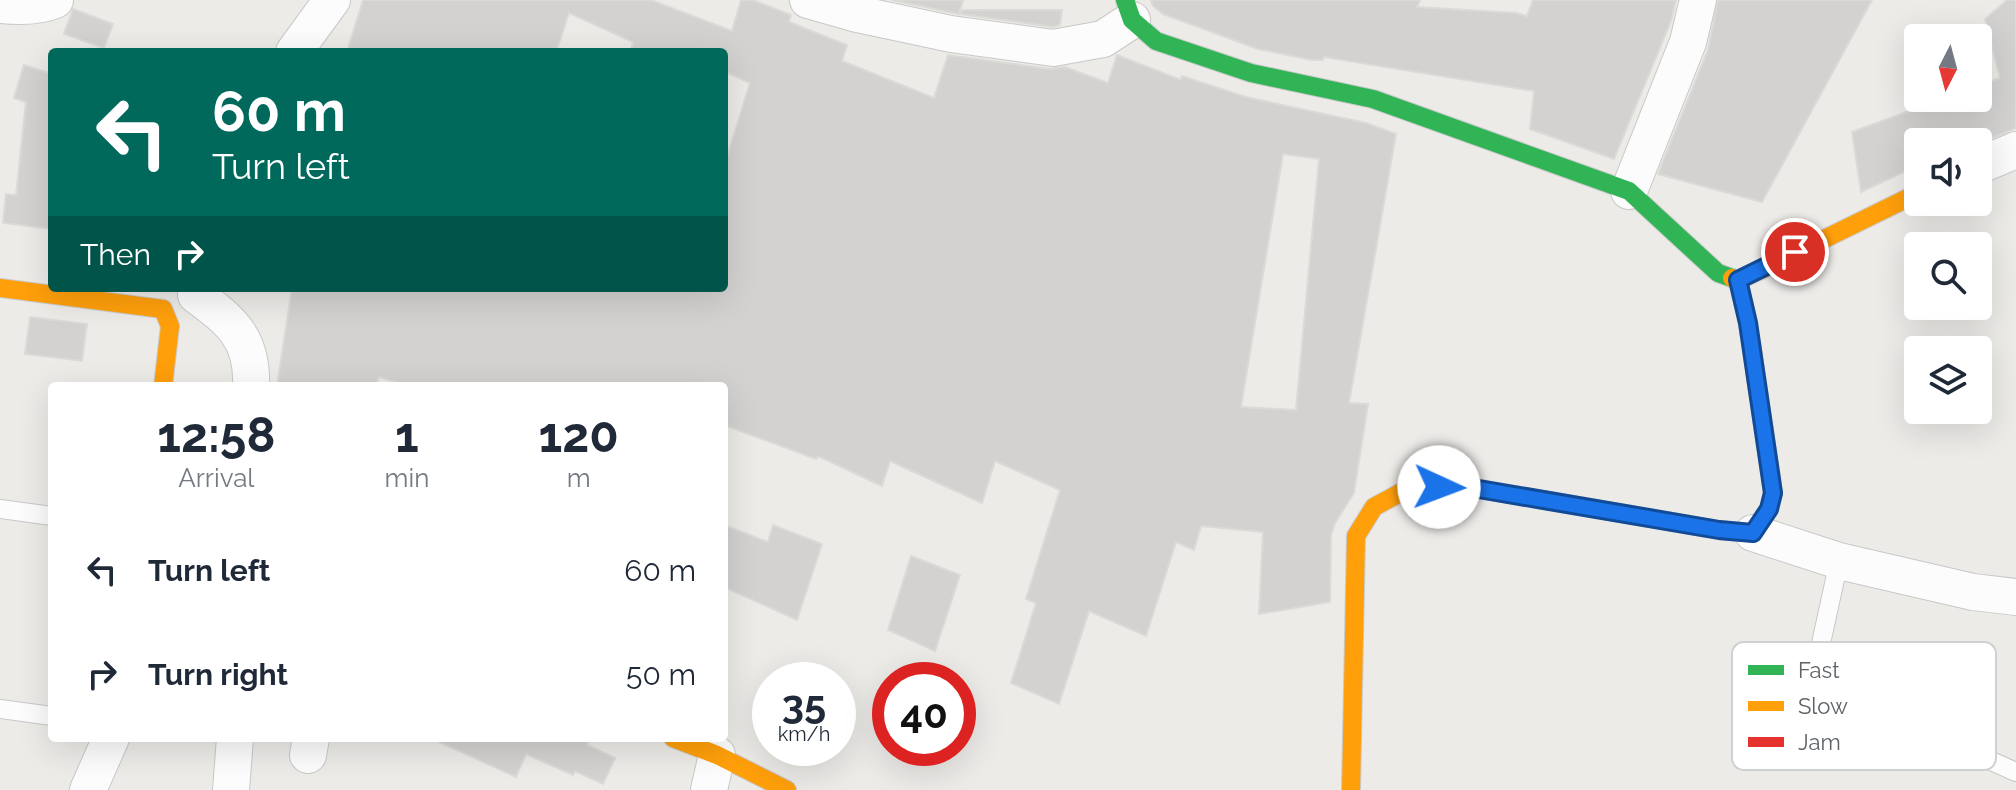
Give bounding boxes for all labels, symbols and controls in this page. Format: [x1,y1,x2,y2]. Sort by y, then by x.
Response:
north arrow [1904,24,1992,112]
map controls [1904,24,1992,424]
text: 60 m [212,78,346,144]
icon: left [80,80,184,184]
button: sound [1904,128,1992,216]
text: Turn left [212,145,350,187]
pin [1761,218,1829,286]
icon: arrive [1773,230,1817,274]
icon: right [167,232,211,276]
button: search [1904,232,1992,320]
text: Then [80,237,151,272]
button: layers [1904,336,1992,424]
text: 12:58 [157,407,275,463]
text: 1 [395,407,419,463]
text: 120 [539,407,619,463]
position arrow [1397,445,1481,529]
text: Arrival [178,463,254,493]
text: min [385,463,429,493]
text: m [567,463,591,493]
icon: left [80,548,124,592]
text: Turn left [148,553,270,588]
text: 60 m [624,553,696,588]
legend [1732,642,1996,770]
icon: right [80,652,124,696]
text: Turn right [148,657,288,692]
text: 50 m [626,657,696,692]
text: Fast [1798,657,1840,683]
speed limit sign: 40 [872,662,976,766]
text: 35 [782,680,826,727]
text: Slow [1798,693,1848,719]
text: km/h [778,722,830,746]
text: Jam [1798,729,1841,755]

